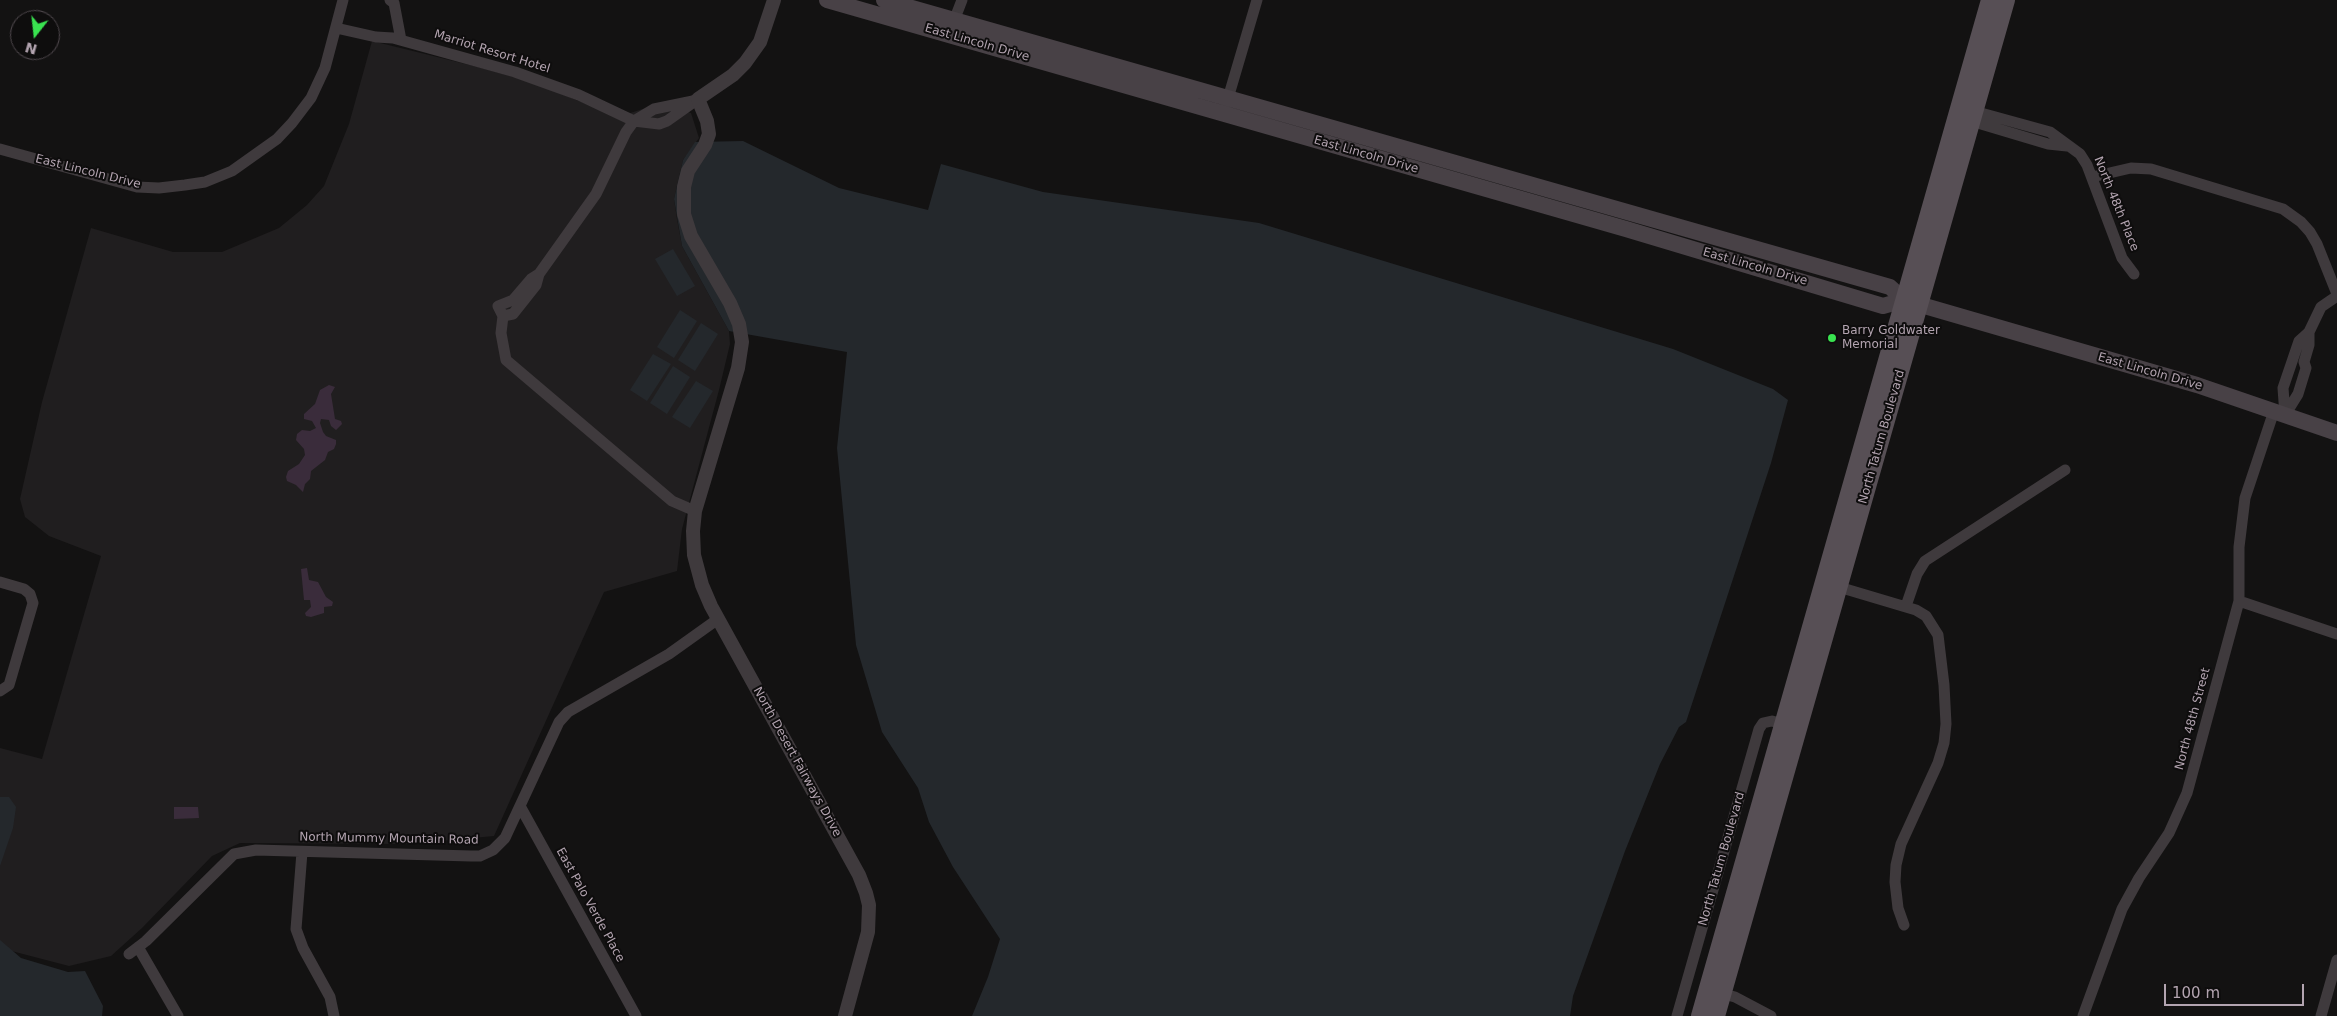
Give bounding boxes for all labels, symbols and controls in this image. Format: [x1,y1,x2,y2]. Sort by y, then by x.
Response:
north arrow [10,10,60,60]
street label: East Lincoln Drive [923,21,1031,65]
street label: Marriot Resort Hotel [432,27,552,77]
text: N [23,39,39,58]
street label: East Lincoln Drive [1312,133,1420,177]
street label: East Lincoln Drive [34,152,142,192]
street label: North 48th Place [2090,155,2142,253]
street label: East Lincoln Drive [1701,245,1809,289]
place label: Barry Goldwater Memorial [1842,324,1940,352]
marker: Barry Goldwater Memorial [1826,332,1838,344]
street label: East Lincoln Drive [2096,350,2204,394]
street label: North Tatum Boulevard [1856,368,1908,506]
street label: North 48th Street [2172,666,2214,772]
street label: North Desert Fairways Drive [750,685,844,839]
street label: North Tatum Boulevard [1696,790,1748,928]
street label: North Mummy Mountain Road [299,830,479,848]
street label: East Palo Verde Place [553,845,627,965]
scale bar [2167,974,2307,1006]
text: 100 m [2172,984,2220,1002]

